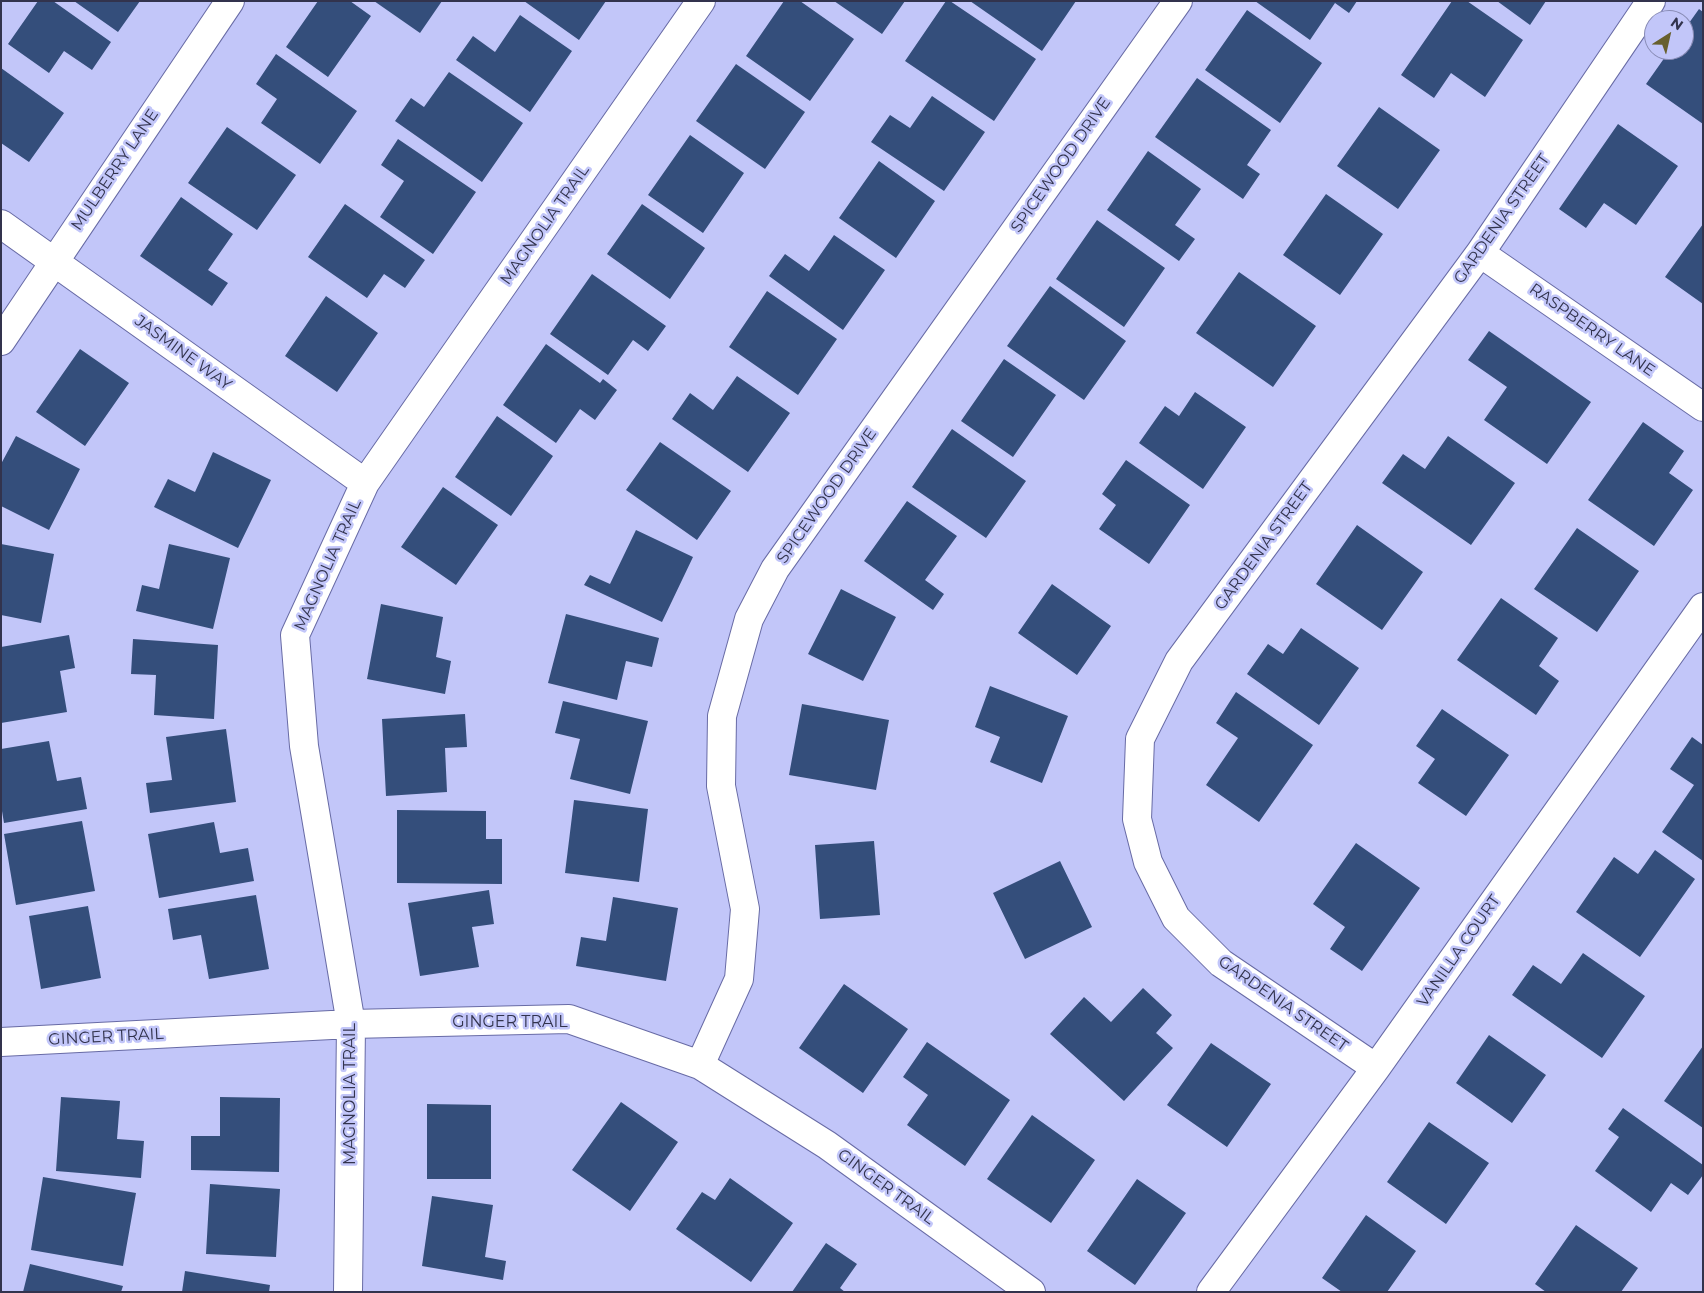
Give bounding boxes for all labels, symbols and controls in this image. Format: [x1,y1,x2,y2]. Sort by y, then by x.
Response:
north arrow [1644,10,1694,60]
text: N [1667,13,1687,34]
street label: SPICEWOOD DRIVE [1007,94,1115,236]
street label: MULBERRY LANE [67,106,163,234]
street label: GARDENIA STREET [1450,150,1554,288]
street label: MAGNOLIA TRAIL [496,161,594,289]
street label: RASPBERRY LANE [1526,279,1658,381]
street label: JASMINE WAY [131,311,235,395]
street label: SPICEWOOD DRIVE [773,425,881,567]
street label: GARDENIA STREET [1211,478,1317,614]
street label: MAGNOLIA TRAIL [290,496,366,634]
street label: VANILLA COURT [1413,891,1505,1011]
street label: GARDENIA STREET [1214,952,1352,1056]
street label: GINGER TRAIL [452,1012,568,1032]
street label: MAGNOLIA TRAIL [340,1023,360,1165]
street label: GINGER TRAIL [48,1024,164,1050]
street label: GINGER TRAIL [834,1145,938,1229]

